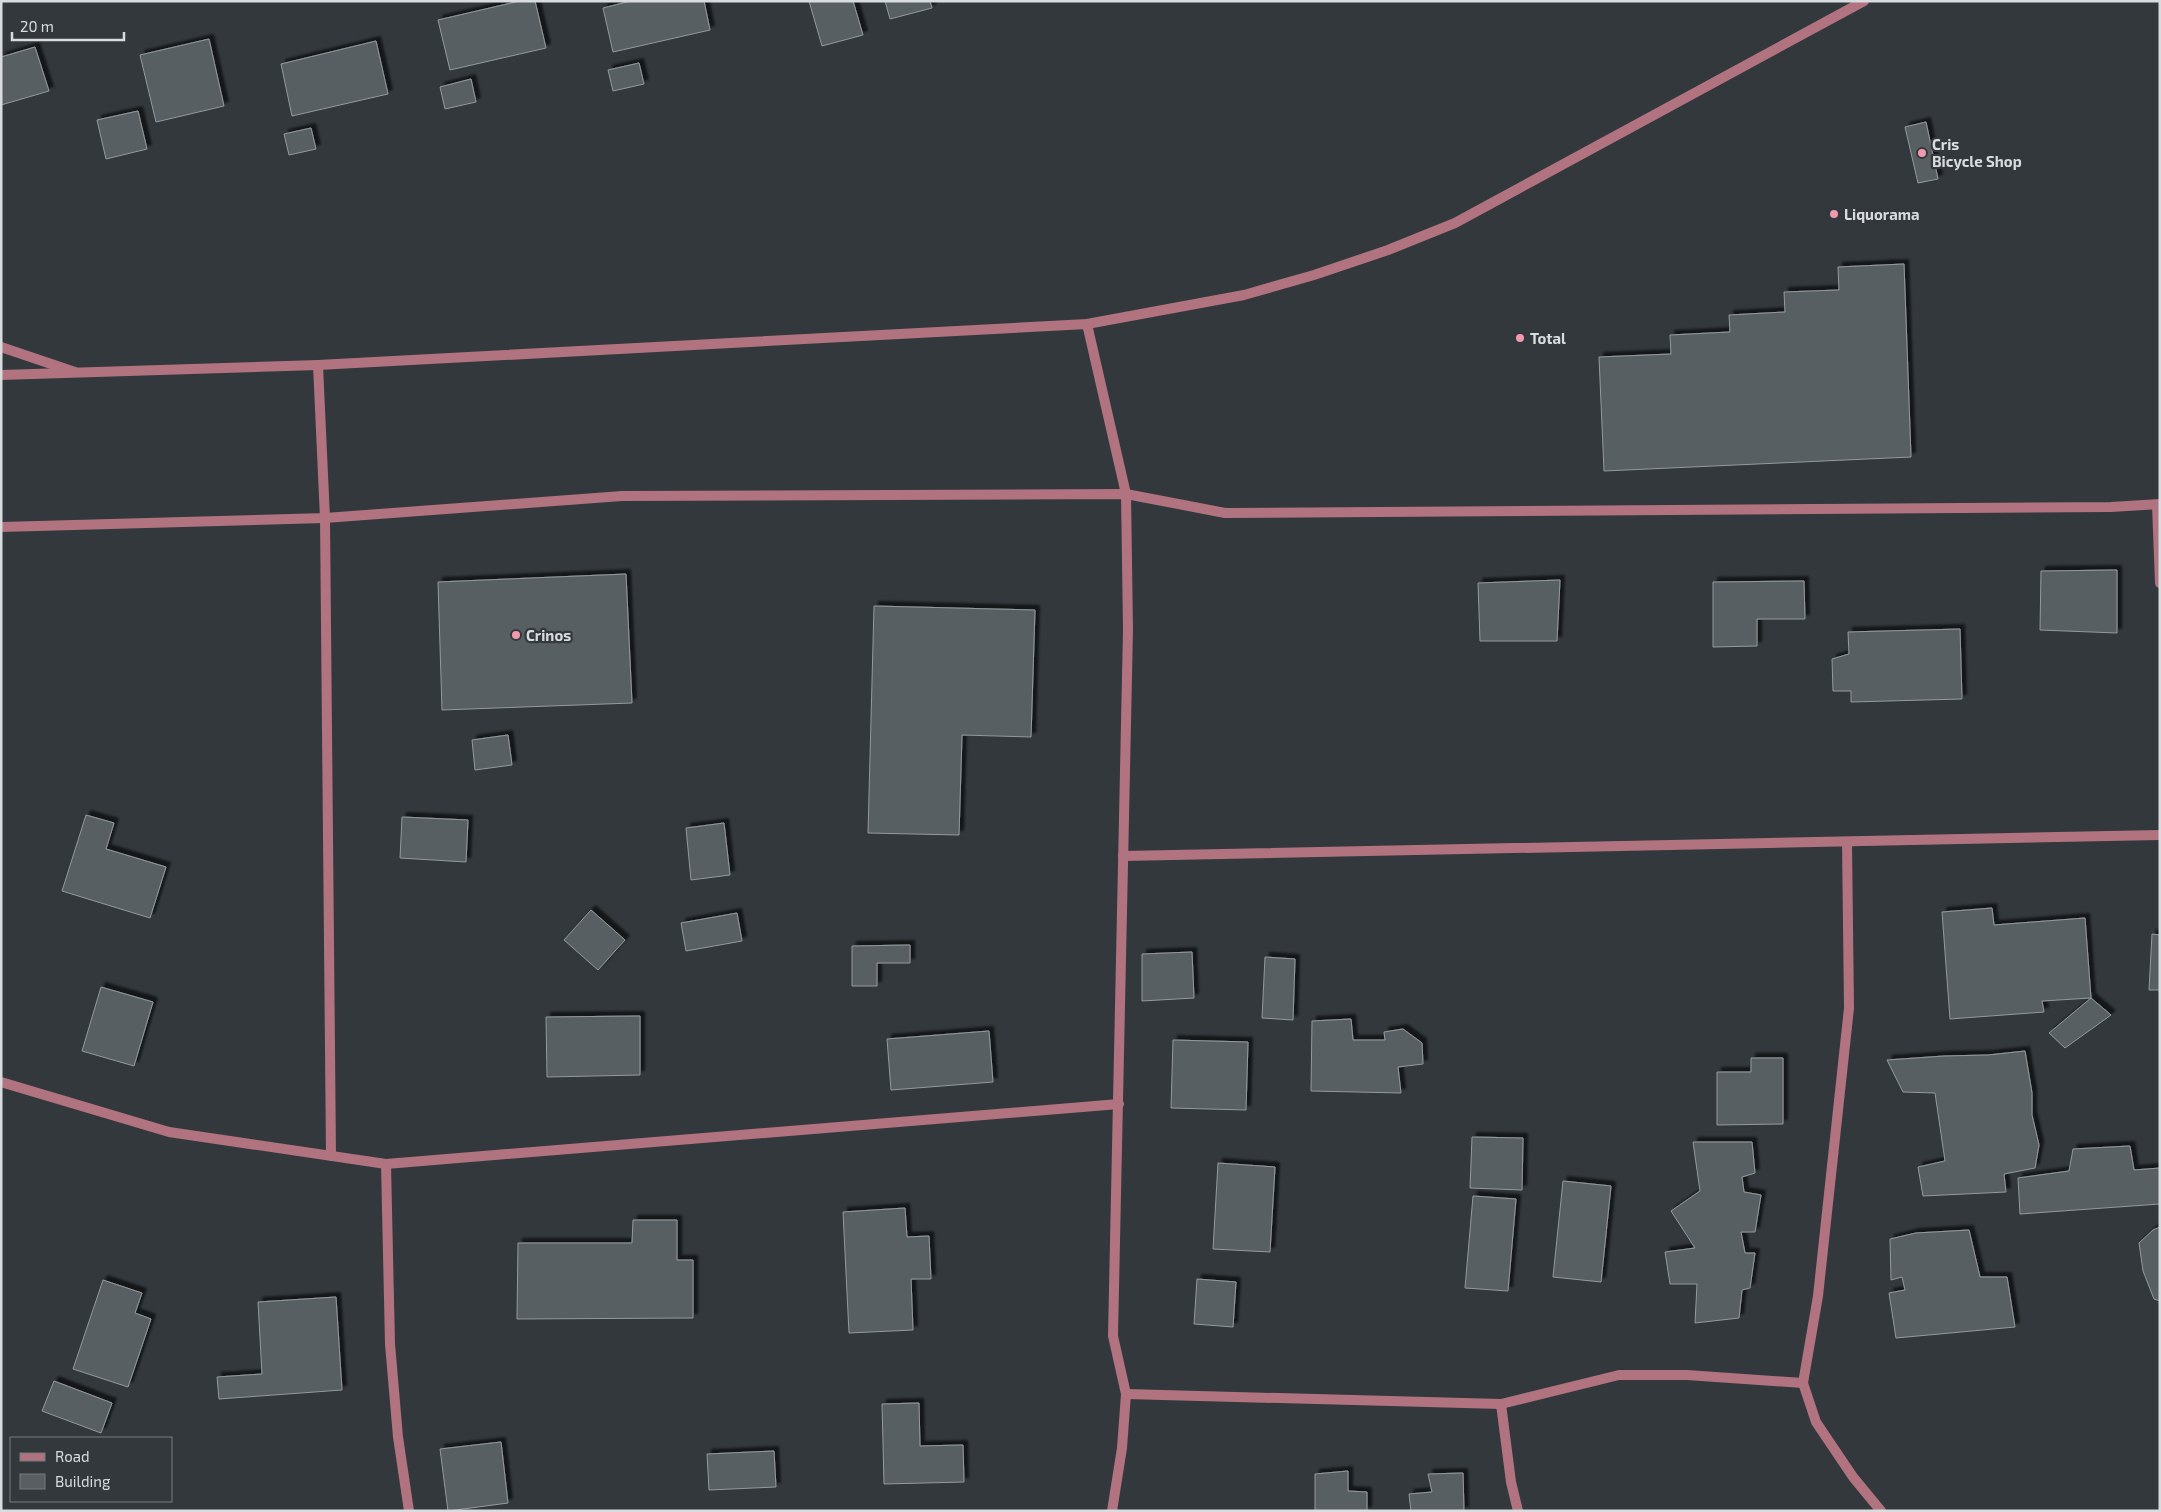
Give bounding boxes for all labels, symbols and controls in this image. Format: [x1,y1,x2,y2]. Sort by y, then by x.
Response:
scale bar [12,10,125,42]
text: 20 m [20,17,54,35]
place label: Cris Bicycle Shop [1932,135,2022,171]
marker: Cris Bicycle Shop [1916,147,1928,159]
place label: Liquorama [1844,205,1920,223]
marker: Liquorama [1828,208,1840,220]
place label: Total [1530,329,1566,347]
marker: Total [1514,332,1526,344]
place label: Crinos [526,626,571,644]
marker: Crinos [510,629,522,641]
legend [10,1437,172,1502]
text: Road [55,1447,90,1465]
text: Building [55,1472,111,1490]

